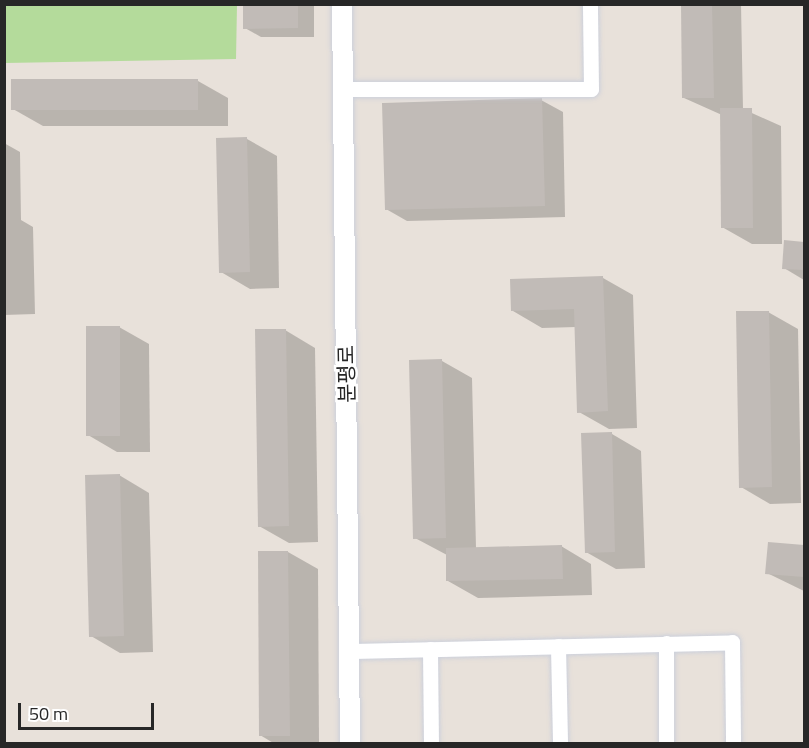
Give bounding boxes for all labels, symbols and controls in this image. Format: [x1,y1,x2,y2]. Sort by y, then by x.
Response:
street label: 분평로 [333,345,359,403]
scale bar [21,691,158,729]
text: 50 m [29,700,68,727]

